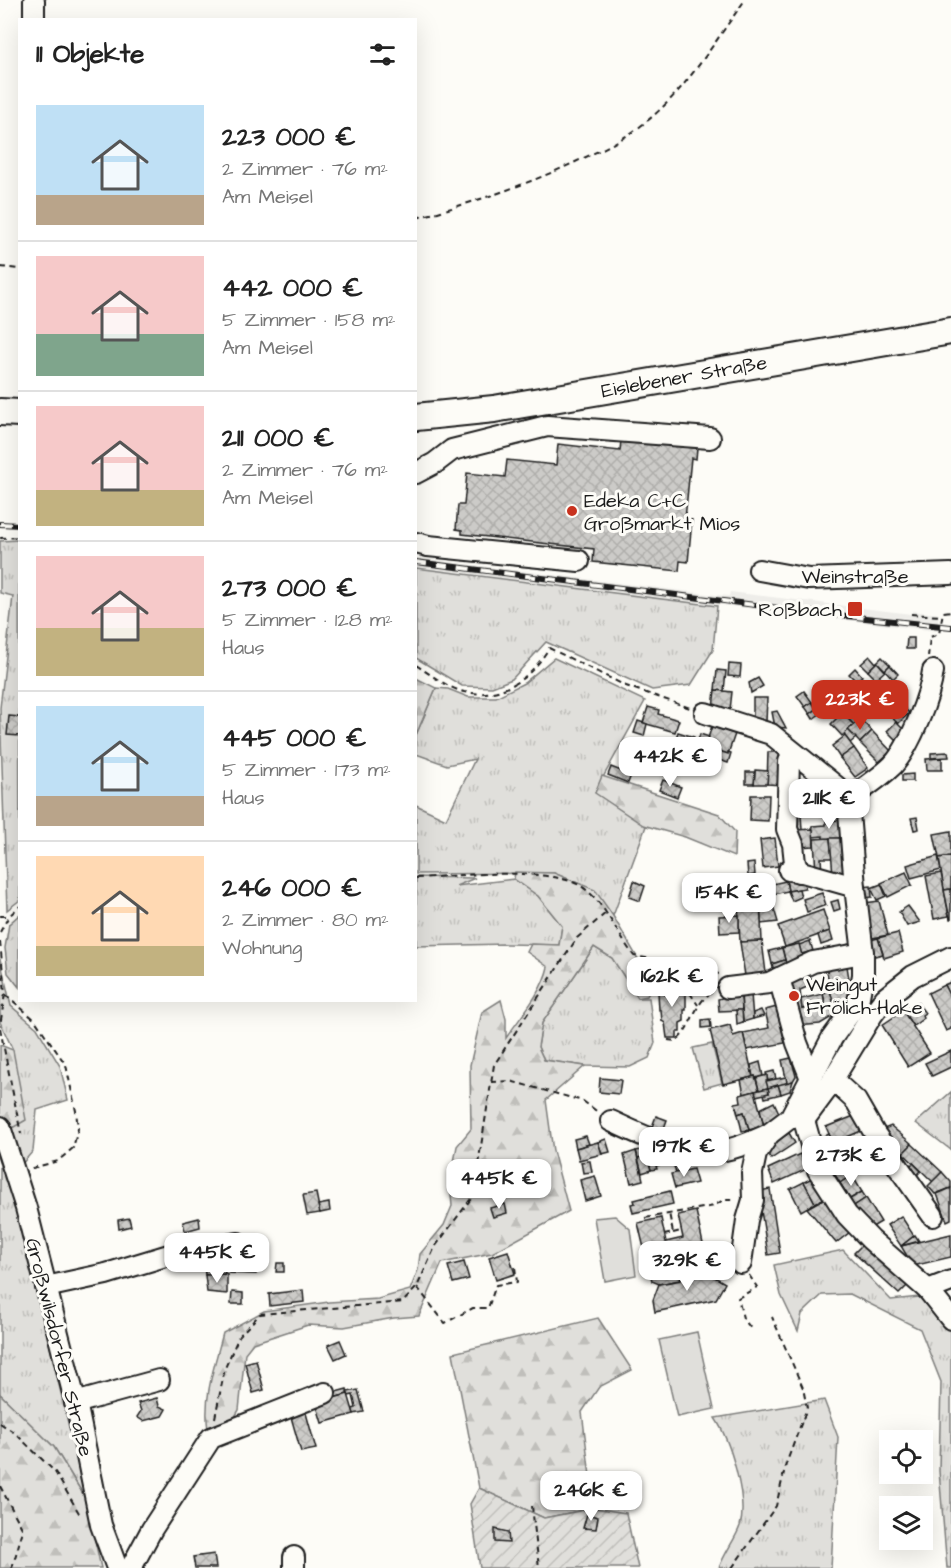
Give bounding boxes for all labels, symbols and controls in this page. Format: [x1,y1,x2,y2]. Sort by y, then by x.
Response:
text: 11 Objekte [36,36,144,72]
icon: filters [366,38,399,71]
text: 223 000 € [222,119,356,155]
icon: home [84,129,156,201]
text: 2 Zimmer · 76 m² [222,155,388,183]
text: Am Meisel [222,183,313,211]
text: 442 000 € [222,270,363,306]
icon: home [84,280,156,352]
text: 5 Zimmer · 158 m² [222,306,395,334]
text: Am Meisel [222,334,313,362]
street label: Eislebener Straße [599,349,769,405]
text: 211 000 € [222,420,334,456]
icon: home [84,430,156,502]
text: 2 Zimmer · 76 m² [222,456,388,484]
text: Am Meisel [222,484,313,512]
place label: Edeka C+C Großmarkt Mios [584,487,740,538]
marker: Edeka C+C Großmarkt Mios [565,504,579,518]
street label: Weinstraße [801,563,909,591]
text: 273 000 € [222,570,357,606]
icon: home [84,580,156,652]
place label: Roßbach [758,596,842,624]
marker: Roßbach [846,600,864,618]
text: 5 Zimmer · 128 m² [222,606,393,634]
text: Haus [222,634,264,662]
pin: 223K € [811,680,909,731]
text: 223K € [825,685,895,713]
text: 445 000 € [222,720,367,756]
icon: home [84,730,156,802]
pin: 442K € [621,737,719,788]
text: 442K € [633,742,707,770]
text: 5 Zimmer · 173 m² [222,756,391,784]
pin: 211K € [780,779,878,830]
text: Haus [222,784,264,812]
text: 211K € [803,784,855,812]
text: 246 000 € [222,870,362,906]
pin: 154K € [680,873,778,924]
text: 154K € [696,878,762,906]
icon: home [84,880,156,952]
text: 2 Zimmer · 80 m² [222,906,389,934]
text: Wohnung [222,934,302,962]
pin: 162K € [623,957,721,1008]
text: 162K € [641,962,703,990]
place label: Weingut Frölich-Hake [806,971,923,1022]
marker: Weingut Frölich-Hake [787,989,801,1003]
pin: 197K € [635,1127,733,1178]
text: 197K € [653,1132,715,1160]
pin: 273K € [802,1136,900,1187]
text: 273K € [816,1141,886,1169]
pin: 445K € [450,1159,548,1210]
text: 445K € [460,1164,538,1192]
pin: 445K € [168,1233,266,1284]
street label: Großwilsdorfer Straße [18,1235,100,1460]
text: 445K € [178,1238,256,1266]
pin: 329K € [638,1241,736,1292]
text: 329K € [652,1246,722,1274]
map controls [879,1430,933,1550]
button: locate [879,1430,933,1484]
pin: 246K € [542,1471,640,1522]
text: 246K € [554,1476,628,1504]
button: layers [879,1496,933,1550]

